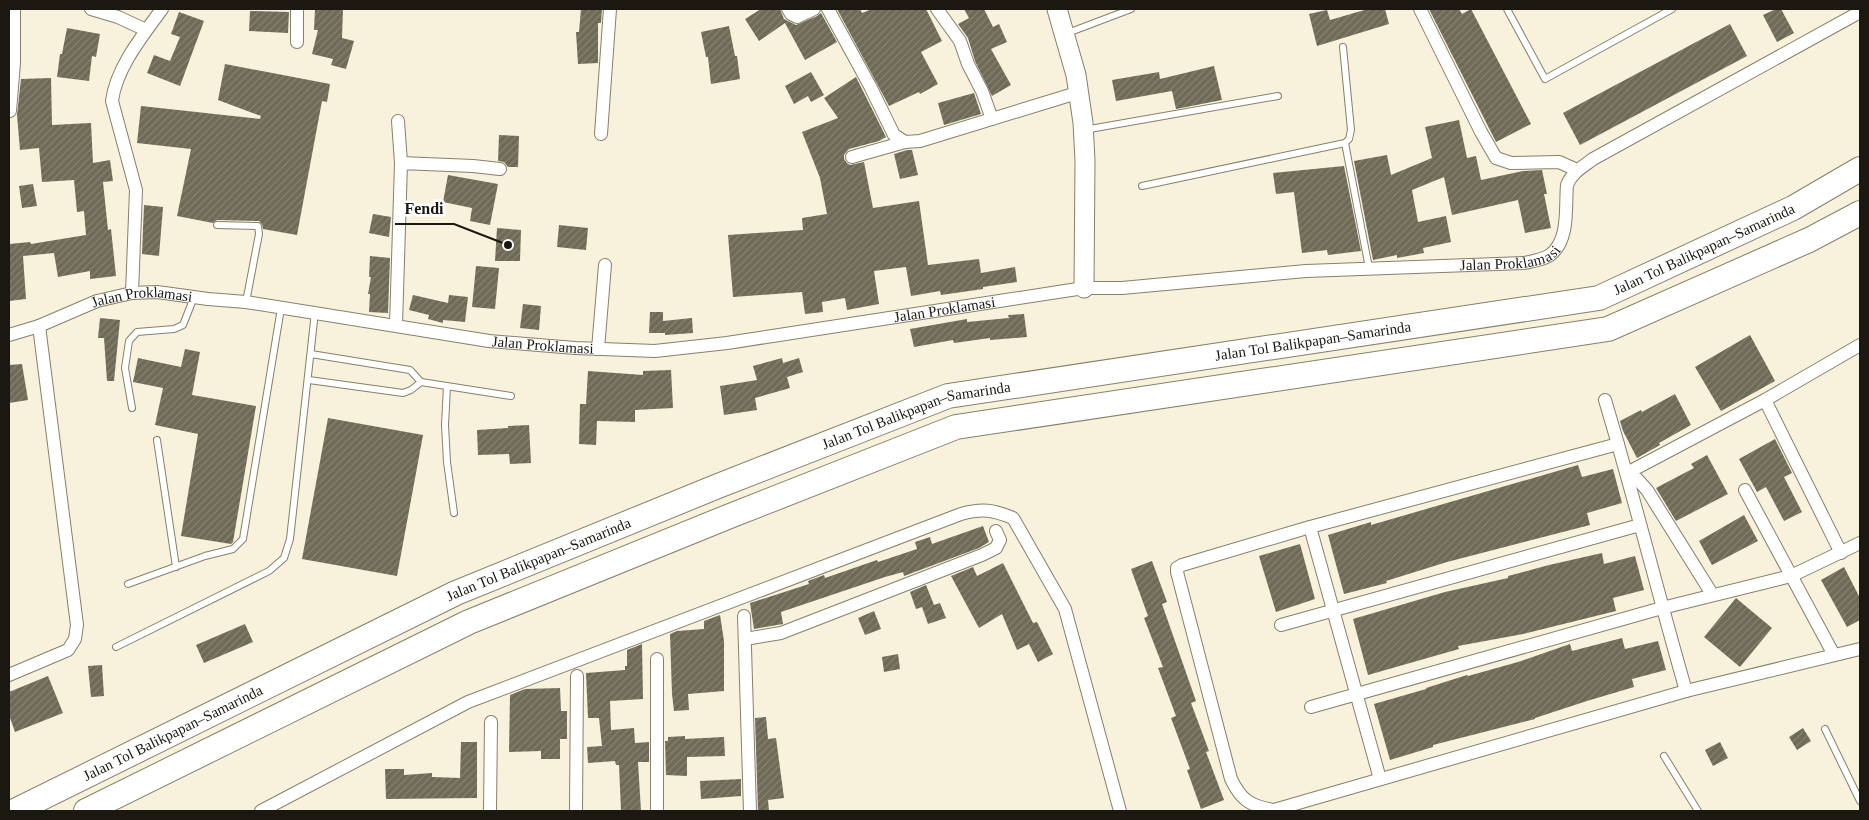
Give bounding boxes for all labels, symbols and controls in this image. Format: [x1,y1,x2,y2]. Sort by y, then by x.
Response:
callout: Fendi [395,193,454,224]
text: Fendi [404,200,444,217]
street label: Jalan Tol Balikpapan–Samarinda [1611,200,1797,298]
street label: Jalan Proklamasi [1460,242,1564,273]
street label: Jalan Proklamasi [89,284,193,311]
street label: Jalan Proklamasi [893,294,996,325]
street label: Jalan Tol Balikpapan–Samarinda [1214,318,1412,364]
street label: Jalan Proklamasi [491,333,594,357]
street label: Jalan Tol Balikpapan–Samarinda [819,379,1012,453]
street label: Jalan Tol Balikpapan–Samarinda [444,514,633,605]
street label: Jalan Tol Balikpapan–Samarinda [80,682,265,784]

